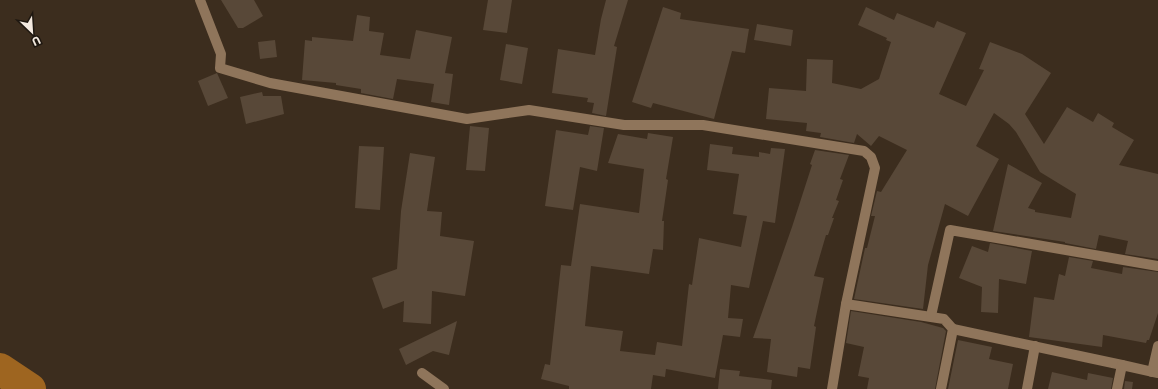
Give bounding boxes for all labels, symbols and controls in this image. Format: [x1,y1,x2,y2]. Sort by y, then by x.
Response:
north arrow [12,12,52,52]
text: U [30,34,43,49]

